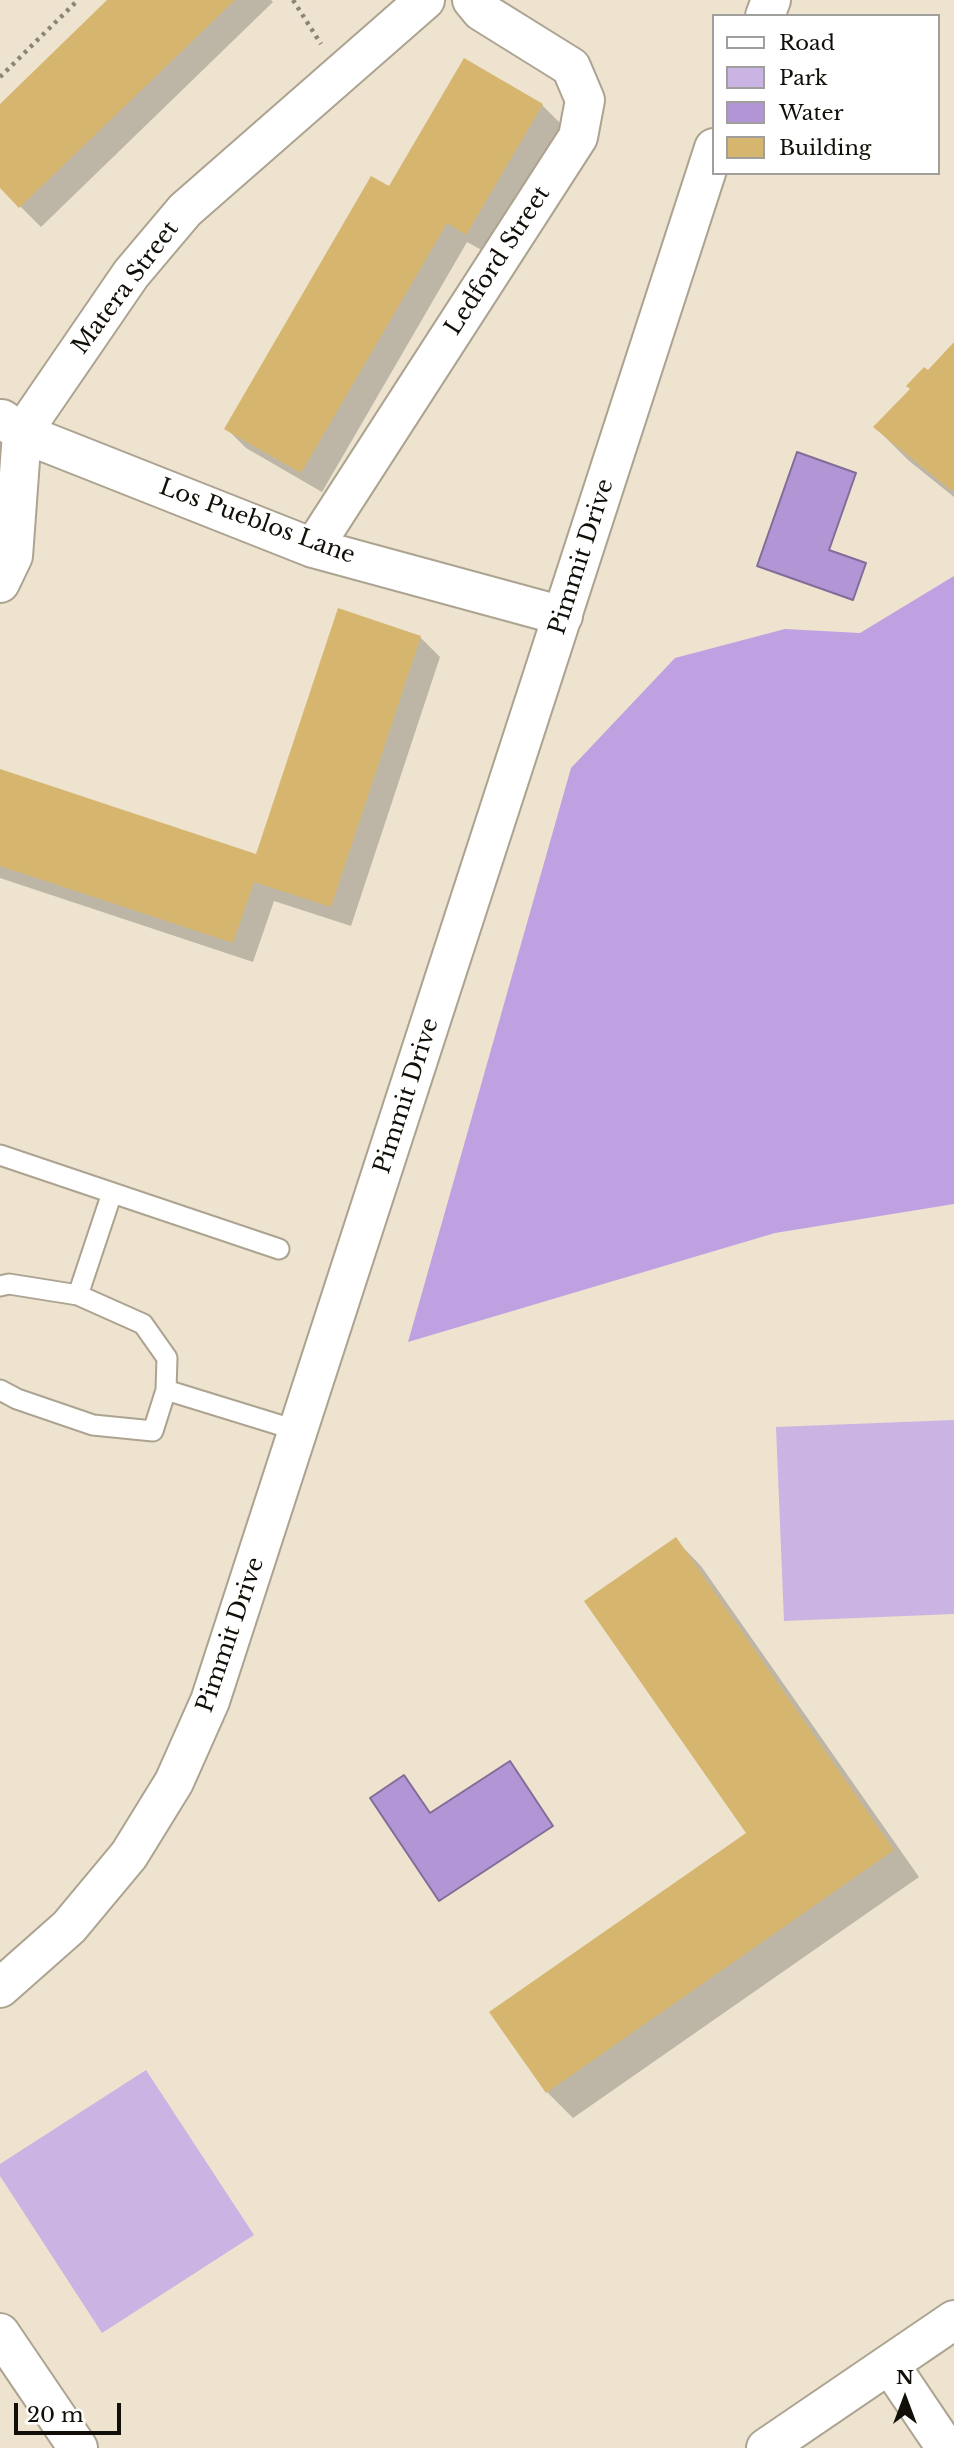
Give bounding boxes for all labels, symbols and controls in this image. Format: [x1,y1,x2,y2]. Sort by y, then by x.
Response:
legend [712,14,940,175]
text: Road [779,30,835,56]
text: Park [779,65,828,91]
text: Water [779,100,843,126]
text: Building [779,135,871,161]
street label: Ledford Street [440,181,556,341]
street label: Matera Street [67,216,185,360]
street label: Los Pueblos Lane [155,474,359,570]
street label: Pimmit Drive [544,476,620,638]
street label: Pimmit Drive [369,1015,445,1177]
street label: Pimmit Drive [192,1554,270,1716]
north arrow [870,2364,940,2434]
text: N [896,2366,914,2389]
scale bar [18,2388,124,2432]
text: 20 m [27,2402,84,2428]

